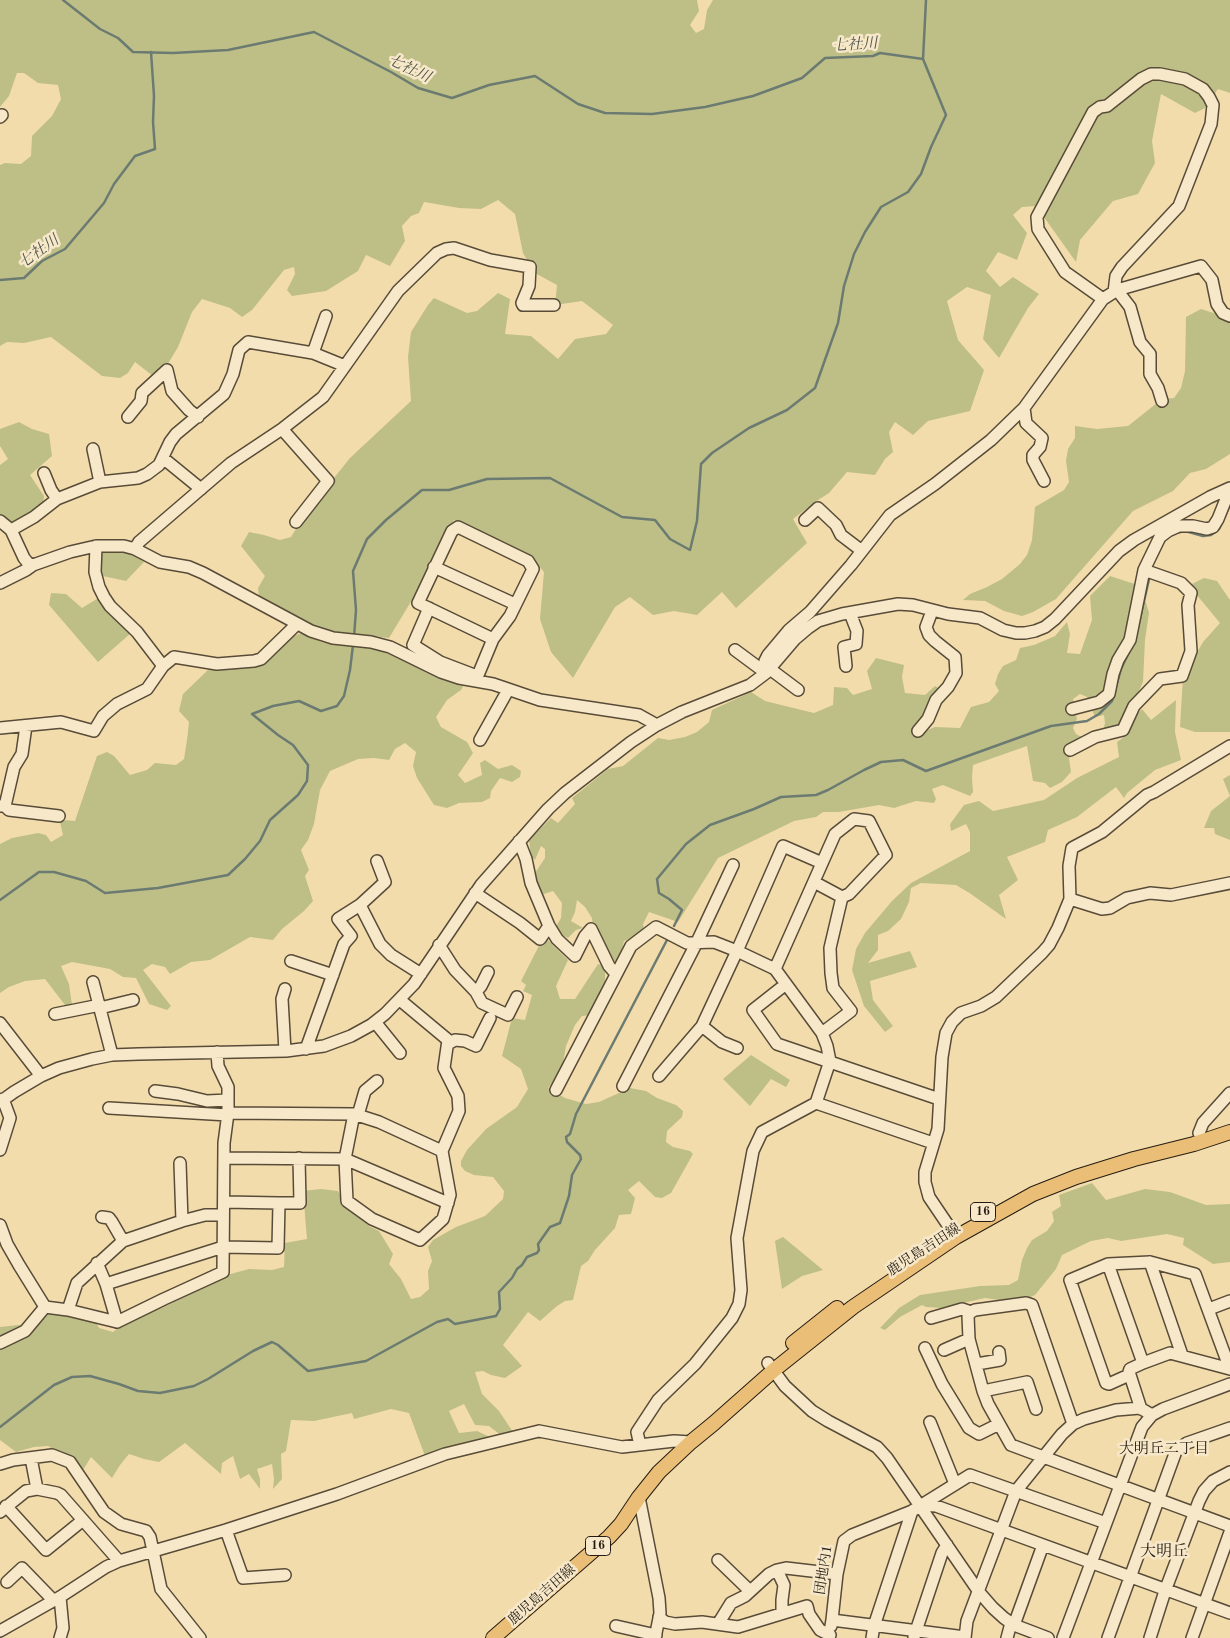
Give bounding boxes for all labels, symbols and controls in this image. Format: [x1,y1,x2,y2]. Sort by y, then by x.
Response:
water label: 七社川 [832,34,878,56]
water label: 七社川 [385,51,433,87]
water label: 七社川 [16,231,62,273]
road number: 16 [970,1202,996,1222]
street label: 鹿児島吉田線 [884,1220,964,1280]
district label: 大明丘二丁目 [1119,1440,1209,1458]
road number: 16 [586,1536,610,1555]
district label: 大明丘 [1140,1542,1188,1562]
street label: 団地内1 [812,1544,836,1596]
street label: 鹿児島吉田線 [505,1561,579,1629]

